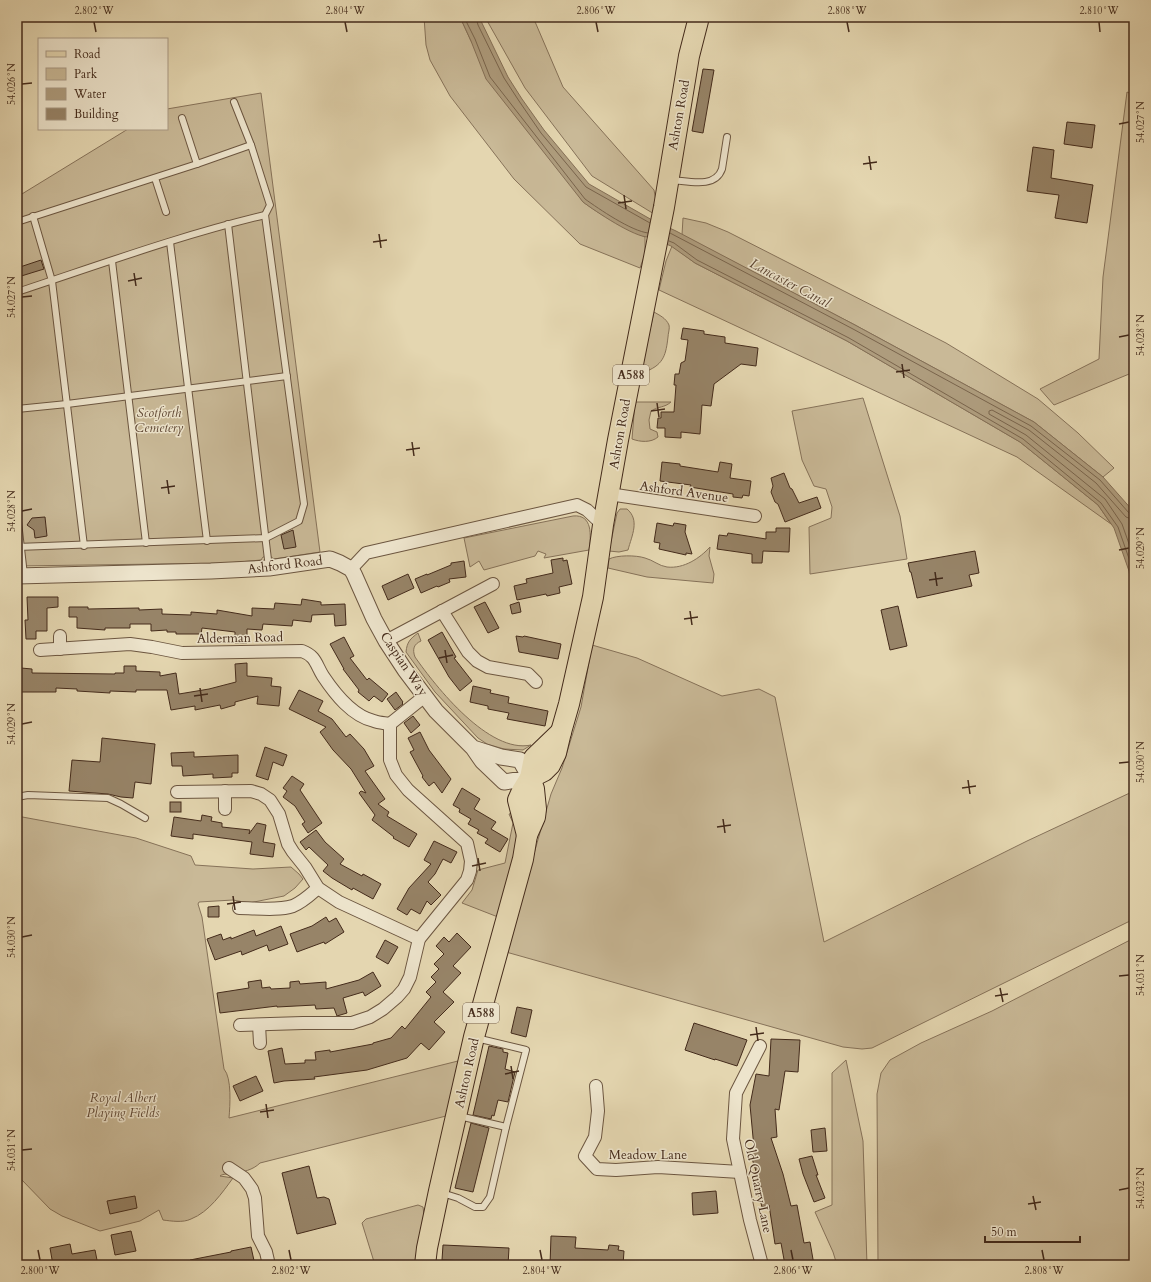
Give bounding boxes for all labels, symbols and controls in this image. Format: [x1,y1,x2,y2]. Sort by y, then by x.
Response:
text: 2.802°W [74,4,115,18]
text: 2.804°W [325,4,366,18]
text: 2.806°W [576,4,617,18]
text: 2.808°W [827,4,868,18]
text: 2.810°W [1079,4,1120,18]
legend [38,38,168,130]
text: Road [74,46,101,62]
text: 54.026°N [5,63,19,105]
text: Park [74,66,98,82]
street label: Ashton Road [664,78,694,152]
text: Water [73,86,107,102]
text: 54.027°N [1134,101,1148,143]
text: Building [74,106,119,122]
water label: Lancaster Canal [746,254,835,313]
text: 54.027°N [5,276,19,318]
text: 54.028°N [1134,314,1148,356]
road number: A588 [613,365,649,385]
street label: Ashton Road [605,397,635,471]
park label: Scotforth Cemetery [135,404,184,437]
street label: Ashford Avenue [639,477,729,507]
text: 54.028°N [5,490,19,532]
text: 54.029°N [1134,527,1148,569]
street label: Ashford Road [246,551,324,579]
street label: Alderman Road [197,628,283,648]
street label: Caspian Way [376,628,432,700]
text: 54.029°N [5,703,19,745]
text: 54.030°N [1134,741,1148,783]
text: 54.030°N [5,916,19,958]
text: 54.031°N [1134,954,1148,996]
road number: A588 [463,1003,499,1023]
street label: Ashton Road [450,1036,484,1110]
park label: Royal Albert Playing Fields [86,1089,160,1122]
text: 54.031°N [5,1129,19,1171]
street label: Old Quarry Lane [739,1137,777,1235]
street label: Meadow Lane [609,1146,687,1164]
text: 54.032°N [1134,1167,1148,1209]
scale bar [985,1218,1080,1244]
text: 50 m [991,1224,1018,1240]
text: 2.800°W [20,1264,61,1278]
text: 2.802°W [271,1264,312,1278]
text: 2.804°W [522,1264,563,1278]
text: 2.806°W [773,1264,814,1278]
text: 2.808°W [1024,1264,1065,1278]

